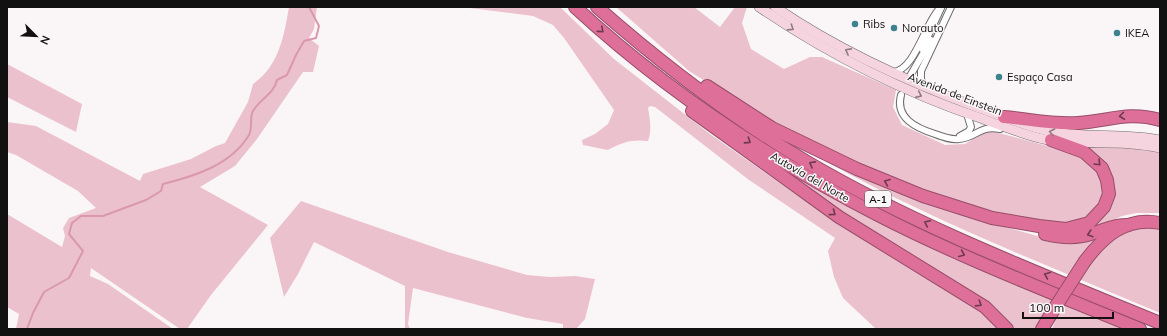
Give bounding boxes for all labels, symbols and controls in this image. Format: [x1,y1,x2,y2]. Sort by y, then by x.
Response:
north arrow [16,16,56,56]
place label: Ribs [863,17,885,31]
marker: Ribs [850,19,860,29]
place label: Norauto [902,21,943,35]
marker: Norauto [889,23,899,33]
one-way arrow [787,24,794,31]
one-way arrow [596,25,603,32]
place label: IKEA [1125,26,1149,40]
marker: IKEA [1112,28,1122,38]
text: N [37,33,53,47]
one-way arrow [845,48,853,55]
street label: Avenida de Einstein [906,70,1004,118]
place label: Espaço Casa [1007,70,1073,84]
marker: Espaço Casa [994,72,1004,82]
one-way arrow [915,90,922,98]
one-way arrow [1119,112,1125,121]
one-way arrow [1049,128,1055,136]
one-way arrow [744,136,751,143]
street label: Autovía del Norte [768,149,852,205]
one-way arrow [1093,158,1100,166]
one-way arrow [808,161,816,169]
one-way arrow [884,178,891,186]
road number: A-1 [865,191,891,207]
one-way arrow [829,208,836,216]
one-way arrow [924,220,932,228]
one-way arrow [1086,229,1093,238]
one-way arrow [957,249,965,257]
one-way arrow [1043,272,1051,280]
scale bar [1023,294,1113,320]
one-way arrow [975,300,982,307]
text: 100 m [1029,300,1064,315]

